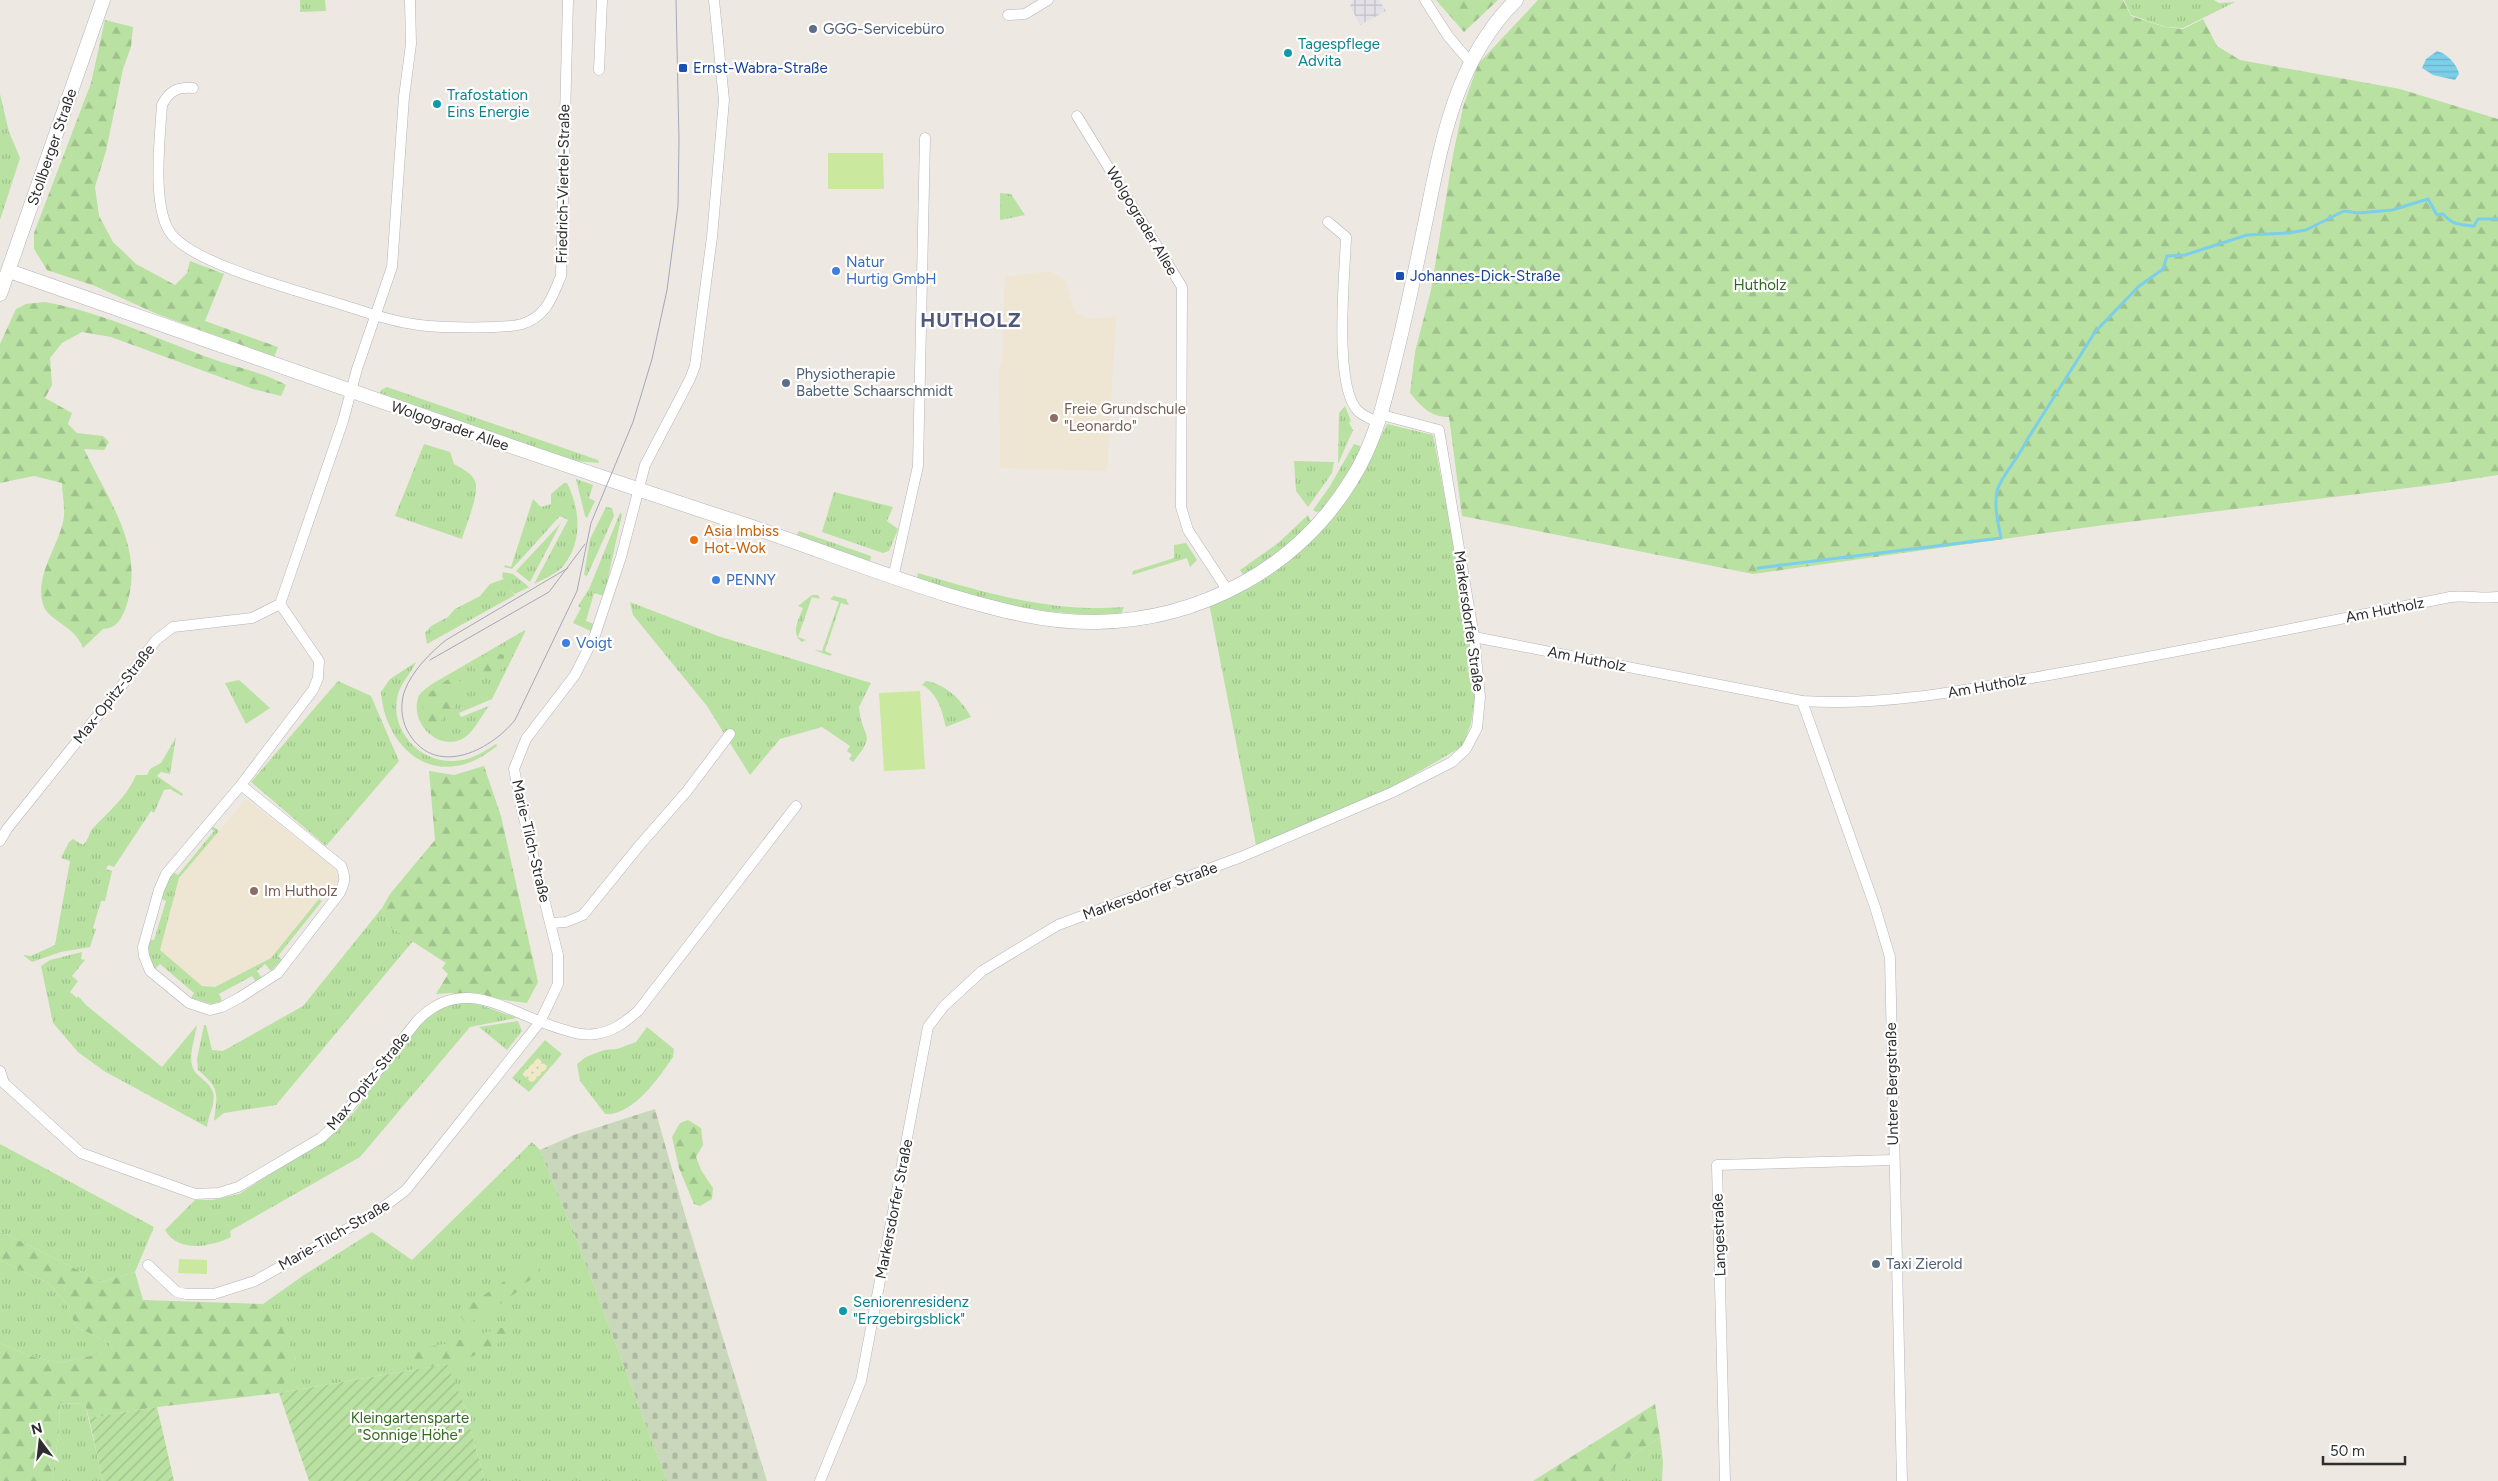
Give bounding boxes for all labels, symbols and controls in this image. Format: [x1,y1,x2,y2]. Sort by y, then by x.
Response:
place label: GGG-Servicebüro [823,20,945,38]
marker: GGG-Servicebüro [807,23,819,35]
place label: Tagespflege Advita [1298,35,1380,70]
marker: Tagespflege Advita [1282,47,1294,59]
place label: Ernst-Wabra-Straße [693,59,828,77]
marker: Ernst-Wabra-Straße [677,62,689,74]
street label: Stollberger Straße [24,86,80,208]
place label: Trafostation Eins Energie [447,86,529,121]
marker: Trafostation Eins Energie [431,98,443,110]
street label: Friedrich-Viertel-Straße [553,104,573,264]
street label: Wolgograder Allee [1102,163,1182,279]
place label: Natur Hurtig GmbH [846,253,937,288]
marker: Natur Hurtig GmbH [830,265,842,277]
place label: Johannes-Dick-Straße [1410,267,1560,285]
marker: Johannes-Dick-Straße [1394,270,1406,282]
park label: Hutholz [1733,276,1787,294]
district label: HUTHOLZ [920,308,1022,332]
place label: Physiotherapie Babette Schaarschmidt [796,365,954,400]
marker: Physiotherapie Babette Schaarschmidt [780,377,792,389]
street label: Wolgograder Allee [389,397,511,455]
place label: Freie Grundschule "Leonardo" [1064,400,1186,435]
marker: Freie Grundschule "Leonardo" [1048,412,1060,424]
place label: Asia Imbiss Hot-Wok [704,522,779,557]
marker: Asia Imbiss Hot-Wok [688,534,700,546]
street label: Markersdorfer Straße [1450,549,1488,693]
place label: PENNY [726,571,776,589]
marker: PENNY [710,574,722,586]
street label: Am Hutholz [2344,594,2426,626]
place label: Voigt [576,634,613,652]
marker: Voigt [560,637,572,649]
street label: Max-Opitz-Straße [70,641,158,747]
street label: Am Hutholz [1546,643,1628,675]
street label: Am Hutholz [1946,670,2028,702]
street label: Marie-Tilch-Straße [508,778,554,904]
street label: Markersdorfer Straße [1080,858,1220,924]
place label: Im Hutholz [264,882,338,900]
marker: Im Hutholz [248,885,260,897]
street label: Untere Bergstraße [1882,1022,1902,1146]
street label: Max-Opitz-Straße [323,1028,413,1134]
street label: Markersdorfer Straße [872,1138,916,1280]
street label: Langestraße [1709,1193,1729,1277]
street label: Marie-Tilch-Straße [275,1196,393,1274]
place label: Taxi Zierold [1886,1255,1962,1273]
marker: Taxi Zierold [1870,1258,1882,1270]
place label: Seniorenresidenz "Erzgebirgsblick" [853,1293,969,1328]
marker: Seniorenresidenz "Erzgebirgsblick" [837,1305,849,1317]
park label: Kleingartensparte "Sonnige Höhe" [351,1409,469,1444]
north arrow [15,1416,65,1466]
text: N [29,1419,44,1439]
scale bar [2323,1434,2406,1466]
text: 50 m [2330,1442,2365,1460]

